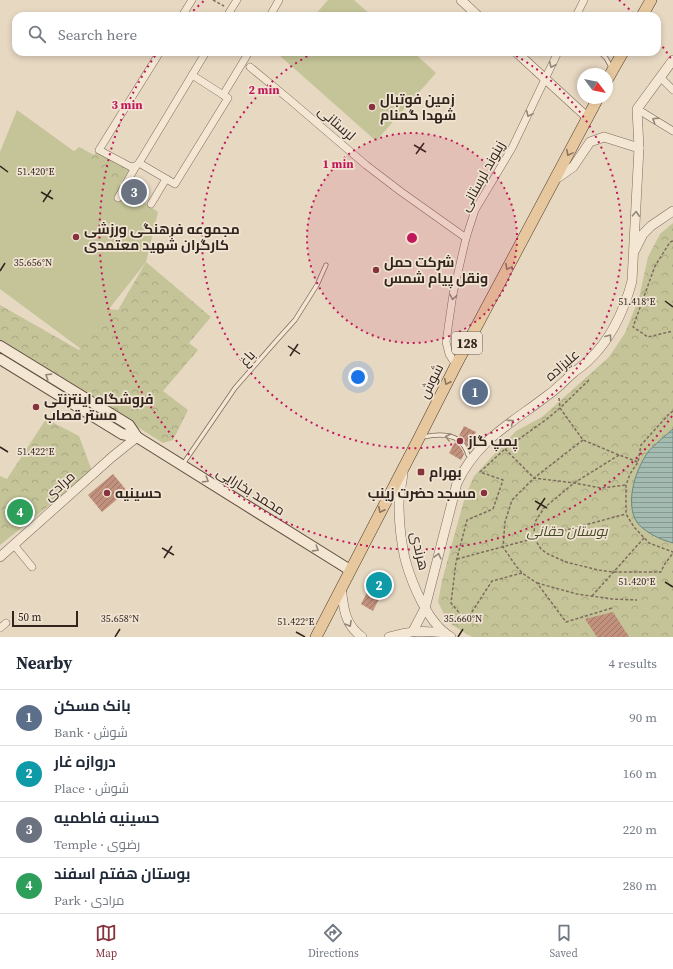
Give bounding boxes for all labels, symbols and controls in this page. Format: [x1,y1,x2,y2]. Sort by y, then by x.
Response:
search box [12,12,661,56]
icon: search [26,23,48,45]
text: Search here [58,24,137,45]
one-way arrow [549,61,556,69]
north arrow [577,68,613,104]
text: 2 min [248,82,280,98]
place label: زمین فوتبال شهدا گمنام [380,89,456,125]
text: 3 min [111,97,143,113]
street label: لرستانی [314,101,360,145]
marker: زمین فوتبال شهدا گمنام [367,102,377,112]
one-way arrow [526,110,534,117]
one-way arrow [652,117,659,124]
street label: زینوند لرستانی [454,137,510,215]
one-way arrow [566,149,574,156]
text: 1 min [322,156,354,172]
text: 51.420°E [17,165,55,178]
pin: 3 [121,177,147,207]
one-way arrow [631,211,640,217]
place label: مجموعه فرهنگی ورزشی کارگران شهید معتمدی [84,219,240,255]
centre of rings [405,231,419,245]
marker: مجموعه فرهنگی ورزشی کارگران شهید معتمدی [71,232,81,242]
place label: شرکت حمل ونقل پیام شمس [384,252,488,289]
text: 35.656°N [14,256,52,269]
one-way arrow [505,263,512,271]
marker: شرکت حمل ونقل پیام شمس [371,265,381,275]
one-way arrow [449,294,458,300]
text: 51.418°E [618,295,656,308]
road number: 128 [452,332,482,354]
one-way arrow [604,335,611,342]
street label: علیزاده [540,344,584,386]
street label: باغ [234,346,260,370]
street label: شوش [414,360,448,402]
your location [348,367,368,387]
one-way arrow [45,373,52,381]
pin: 1 [462,377,488,407]
one-way arrow [444,378,452,386]
place label: فروشگاه اینترنتی مستر قصاب [44,389,154,425]
marker: فروشگاه اینترنتی مستر قصاب [31,402,41,412]
one-way arrow [506,420,513,427]
place label: پمپ گاز [467,431,518,452]
one-way arrow [445,433,451,441]
marker: پمپ گاز [455,436,465,446]
text: 51.422°E [17,445,55,458]
street label: محمد بخارایی [213,462,289,520]
place label: بهرام [429,462,462,482]
street label: مرادی [39,466,79,506]
marker: بهرام [416,467,426,477]
one-way arrow [202,475,209,482]
place label: حسینیه [115,483,161,503]
place label: مسجد حضرت زینب [368,483,476,503]
marker: حسینیه [102,488,112,498]
marker: مسجد حضرت زینب [479,488,489,498]
pin: 4 [7,497,33,527]
one-way arrow [378,506,386,514]
park label: بوستان حقانی [526,521,609,541]
street label: هرندی [406,530,434,572]
one-way arrow [312,544,319,551]
one-way arrow [434,553,442,560]
pin: 2 [366,570,392,600]
text: 51.420°E [618,575,656,588]
scale bar [12,609,78,628]
text: 50 m [18,610,41,625]
text: 35.658°N [101,612,139,625]
text: 35.660°N [444,612,482,625]
text: 51.422°E [277,615,315,628]
one-way arrow [345,620,352,627]
text: Nearby [16,651,72,675]
text: 4 results [609,655,657,672]
text: بانک مسکن [54,695,131,716]
text: 1 [25,709,33,726]
text: 90 m [629,709,657,726]
text: Bank · شوش [54,724,128,741]
text: دروازه غار [54,751,116,772]
text: 2 [25,765,33,782]
text: 160 m [623,765,657,782]
text: Place · شوش [54,780,129,797]
text: حسینیه فاطمیه [54,807,159,828]
text: 3 [25,821,33,838]
text: 220 m [623,821,657,838]
text: Temple · رضوی [54,836,140,853]
text: بوستان هفتم اسفند [54,863,190,884]
text: 4 [25,877,33,894]
text: 280 m [623,877,657,894]
text: Park · مرادی [54,892,124,909]
tab: Map [95,922,117,961]
tab: Directions [308,922,359,961]
tab: Saved [549,922,578,961]

